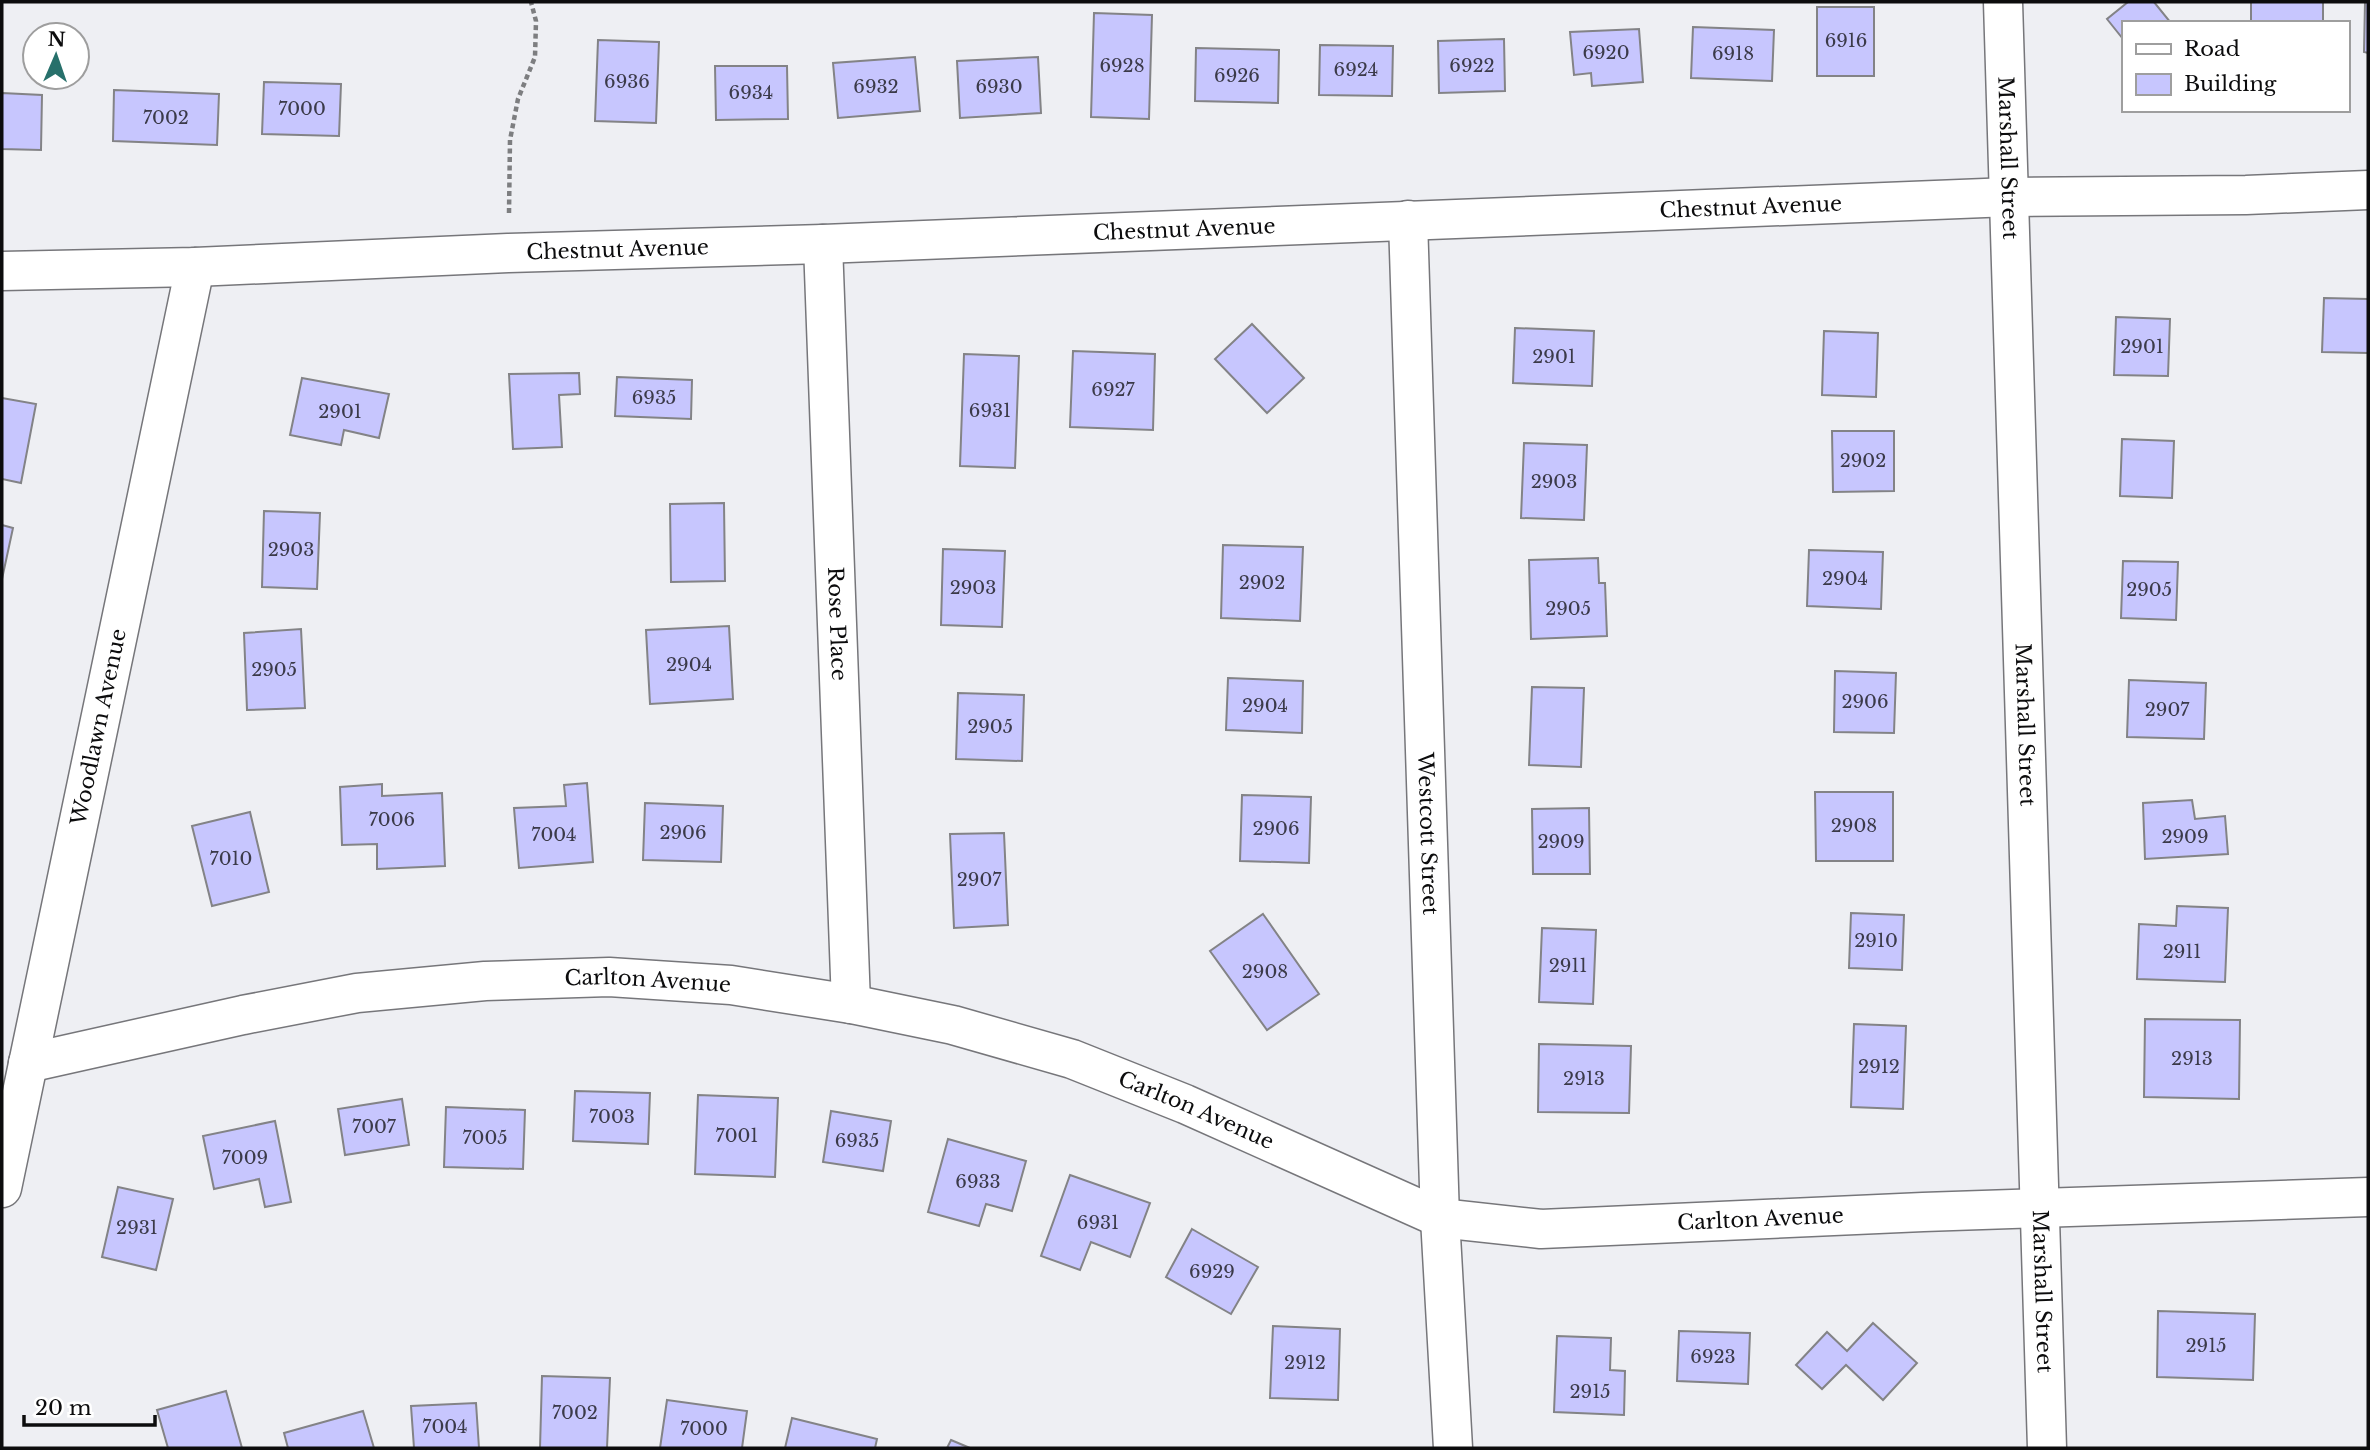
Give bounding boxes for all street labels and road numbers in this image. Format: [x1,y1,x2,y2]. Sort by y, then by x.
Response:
street label: Marshall Street [1992,76,2023,240]
street label: Chestnut Avenue [1659,191,1843,224]
street label: Chestnut Avenue [1093,213,1276,246]
street label: Chestnut Avenue [526,234,709,265]
street label: Rose Place [822,566,852,681]
street label: Woodlawn Avenue [65,626,132,829]
street label: Marshall Street [2010,643,2040,807]
street label: Westcott Street [1412,751,1443,916]
street label: Carlton Avenue [564,964,732,998]
street label: Carlton Avenue [1115,1066,1278,1155]
street label: Carlton Avenue [1677,1203,1844,1236]
street label: Marshall Street [2027,1209,2058,1373]

